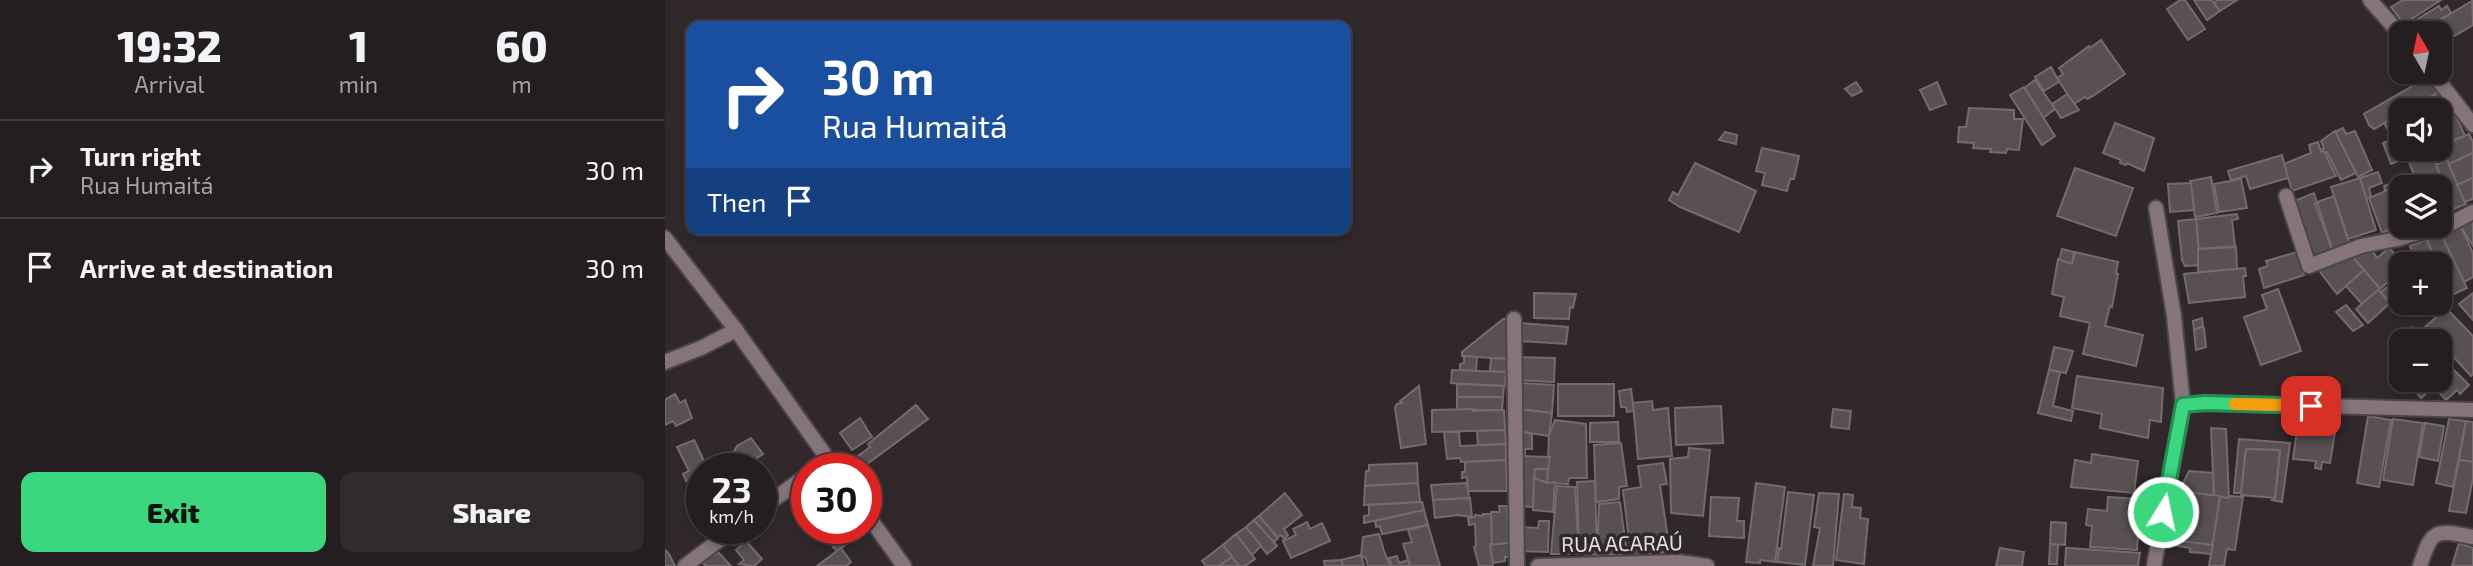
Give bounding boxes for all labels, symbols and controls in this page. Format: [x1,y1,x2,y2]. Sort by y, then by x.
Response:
text: 19:32 [117,20,222,70]
text: 1 [349,20,368,70]
text: 60 [495,20,548,70]
north arrow [2389,21,2452,84]
map controls [2389,21,2452,392]
text: 30 m [822,46,934,105]
icon: right [707,49,798,140]
text: Arrival [134,70,204,98]
text: min [339,70,378,98]
text: m [511,70,532,98]
button: sound [2389,98,2452,161]
text: Rua Humaitá [822,106,1008,144]
text: Turn right [80,140,201,171]
icon: right [21,150,59,188]
text: 30 m [585,154,644,185]
text: Rua Humaitá [80,171,213,199]
button: layers [2389,175,2452,238]
icon: arrive [780,182,818,220]
text: Then [707,186,766,217]
icon: arrive [21,248,59,286]
text: Arrive at destination [80,252,333,283]
text: 30 m [585,252,644,283]
button: + [2389,252,2452,315]
button: − [2389,329,2452,392]
pin [2281,376,2341,436]
icon: arrive [2292,387,2330,425]
speed limit sign: 30 [791,453,882,544]
text: 23 [711,468,752,510]
button: Exit [21,472,326,552]
button: Share [340,472,644,552]
position arrow [2126,475,2200,549]
text: km/h [709,505,754,527]
street label: RUA ACARAÚ [1561,529,1683,556]

